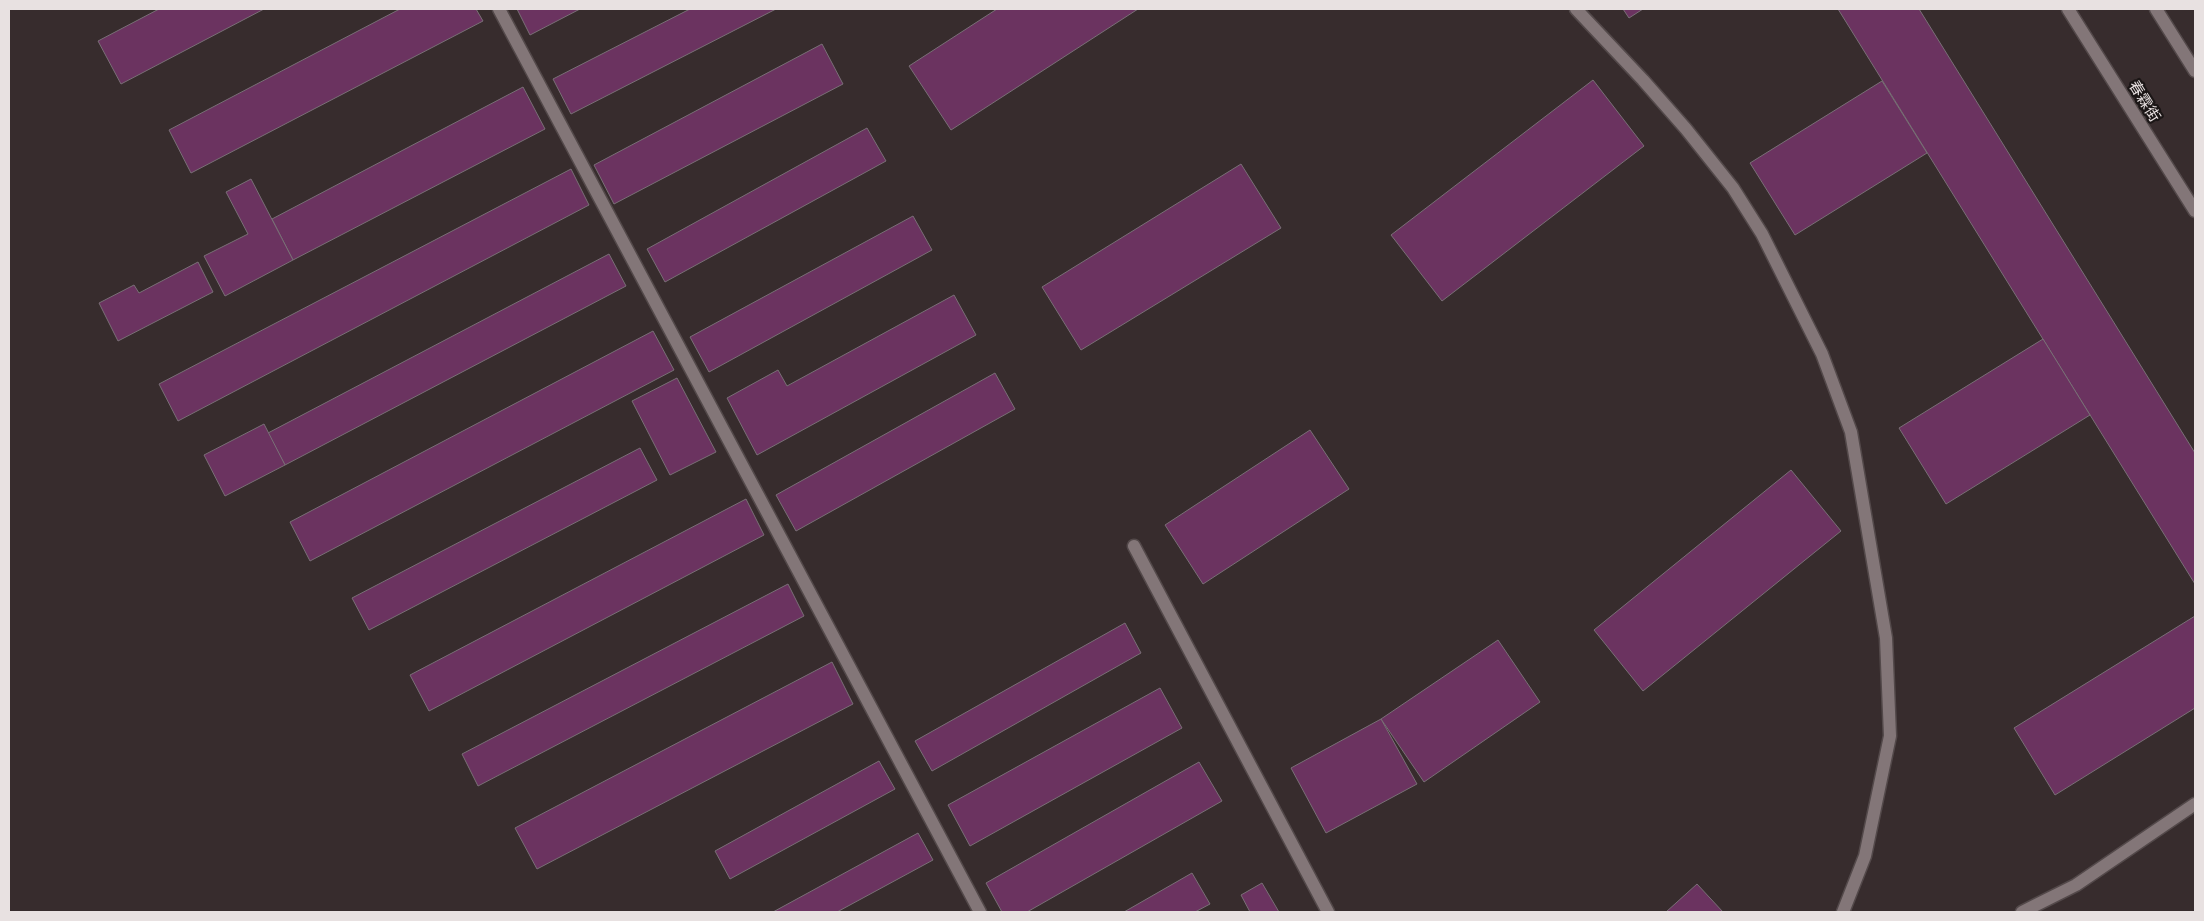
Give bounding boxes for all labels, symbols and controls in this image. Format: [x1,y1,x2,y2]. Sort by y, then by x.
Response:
street label: 春霖街 [2125,77,2165,125]

